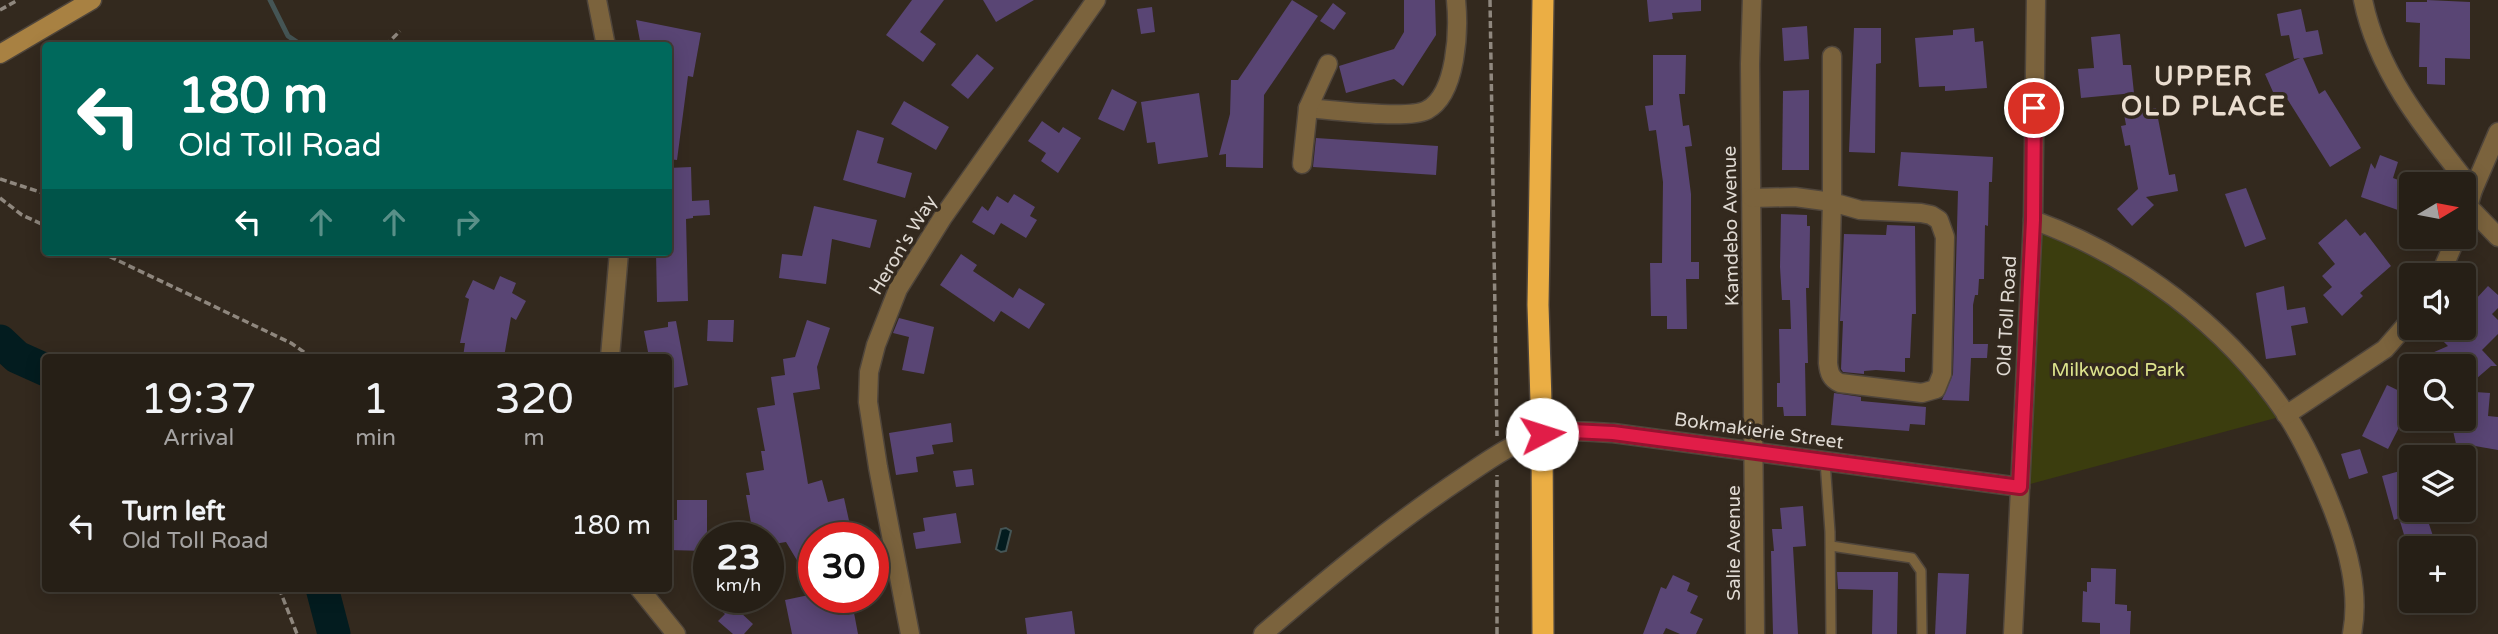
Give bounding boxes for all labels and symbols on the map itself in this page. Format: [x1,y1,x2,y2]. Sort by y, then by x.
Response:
district label: UPPER OLD PLACE [2121,61,2287,122]
pin [2004,78,2064,138]
street label: Kamdebo Avenue [1719,146,1743,306]
north arrow [2399,172,2476,248]
street label: Heron's Way [865,191,941,299]
street label: Old Toll Road [1993,255,2021,377]
park label: Milkwood Park [2051,359,2185,381]
position arrow [1505,397,1579,471]
street label: Bokmakierie Street [1673,408,1845,454]
street label: Salie Avenue [1723,485,1745,601]
speed limit sign: 30 [798,522,889,613]

